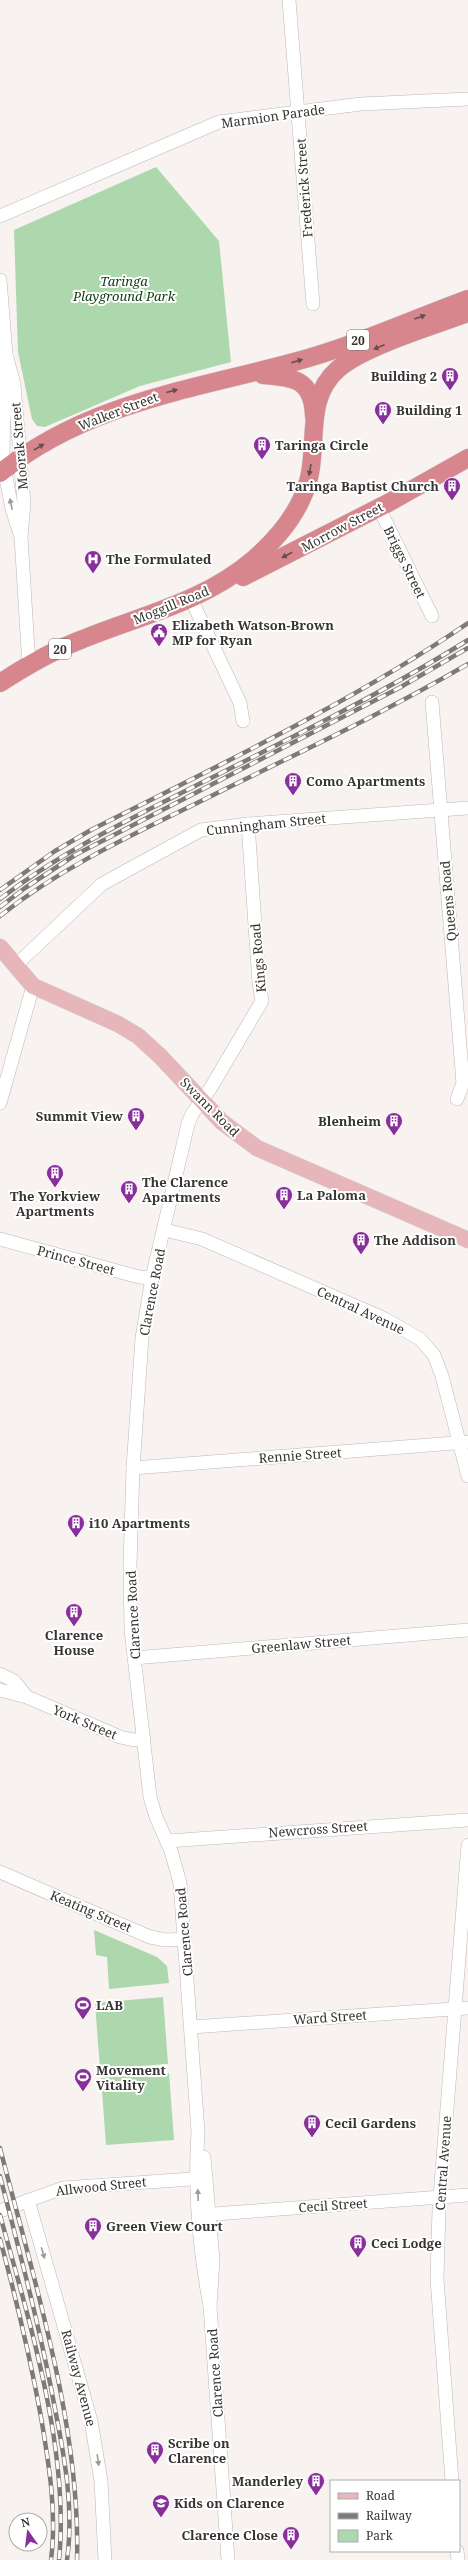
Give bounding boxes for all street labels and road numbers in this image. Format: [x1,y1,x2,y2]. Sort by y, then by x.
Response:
street label: Marmion Parade [220,100,326,132]
street label: Frederick Street [292,137,316,238]
road number: 20 [347,330,369,350]
street label: Walker Street [76,387,161,434]
street label: Moorak Street [6,401,32,490]
street label: Morrow Street [298,498,386,556]
street label: Briggs Street [380,523,430,601]
street label: Moggill Road [130,582,212,628]
road number: 20 [49,639,71,659]
street label: Cunningham Street [205,809,327,839]
street label: Queens Road [436,860,460,942]
street label: Kings Road [246,923,270,993]
street label: Swann Road [176,1073,244,1141]
street label: Prince Street [35,1241,117,1279]
street label: Clarence Road [135,1247,169,1337]
street label: Central Avenue [314,1282,408,1338]
street label: Rennie Street [258,1443,342,1467]
street label: Clarence Road [122,1570,144,1660]
street label: Greenlaw Street [250,1631,352,1657]
street label: York Street [49,1700,120,1744]
street label: Newcross Street [268,1817,369,1841]
street label: Keating Street [47,1886,135,1936]
street label: Clarence Road [171,1887,197,1977]
street label: Ward Street [293,2005,368,2029]
street label: Central Avenue [431,2115,455,2211]
street label: Allwood Street [55,2172,148,2200]
street label: Cecil Street [298,2194,369,2216]
street label: Railway Avenue [57,2328,101,2428]
street label: Clarence Road [203,2328,227,2418]

